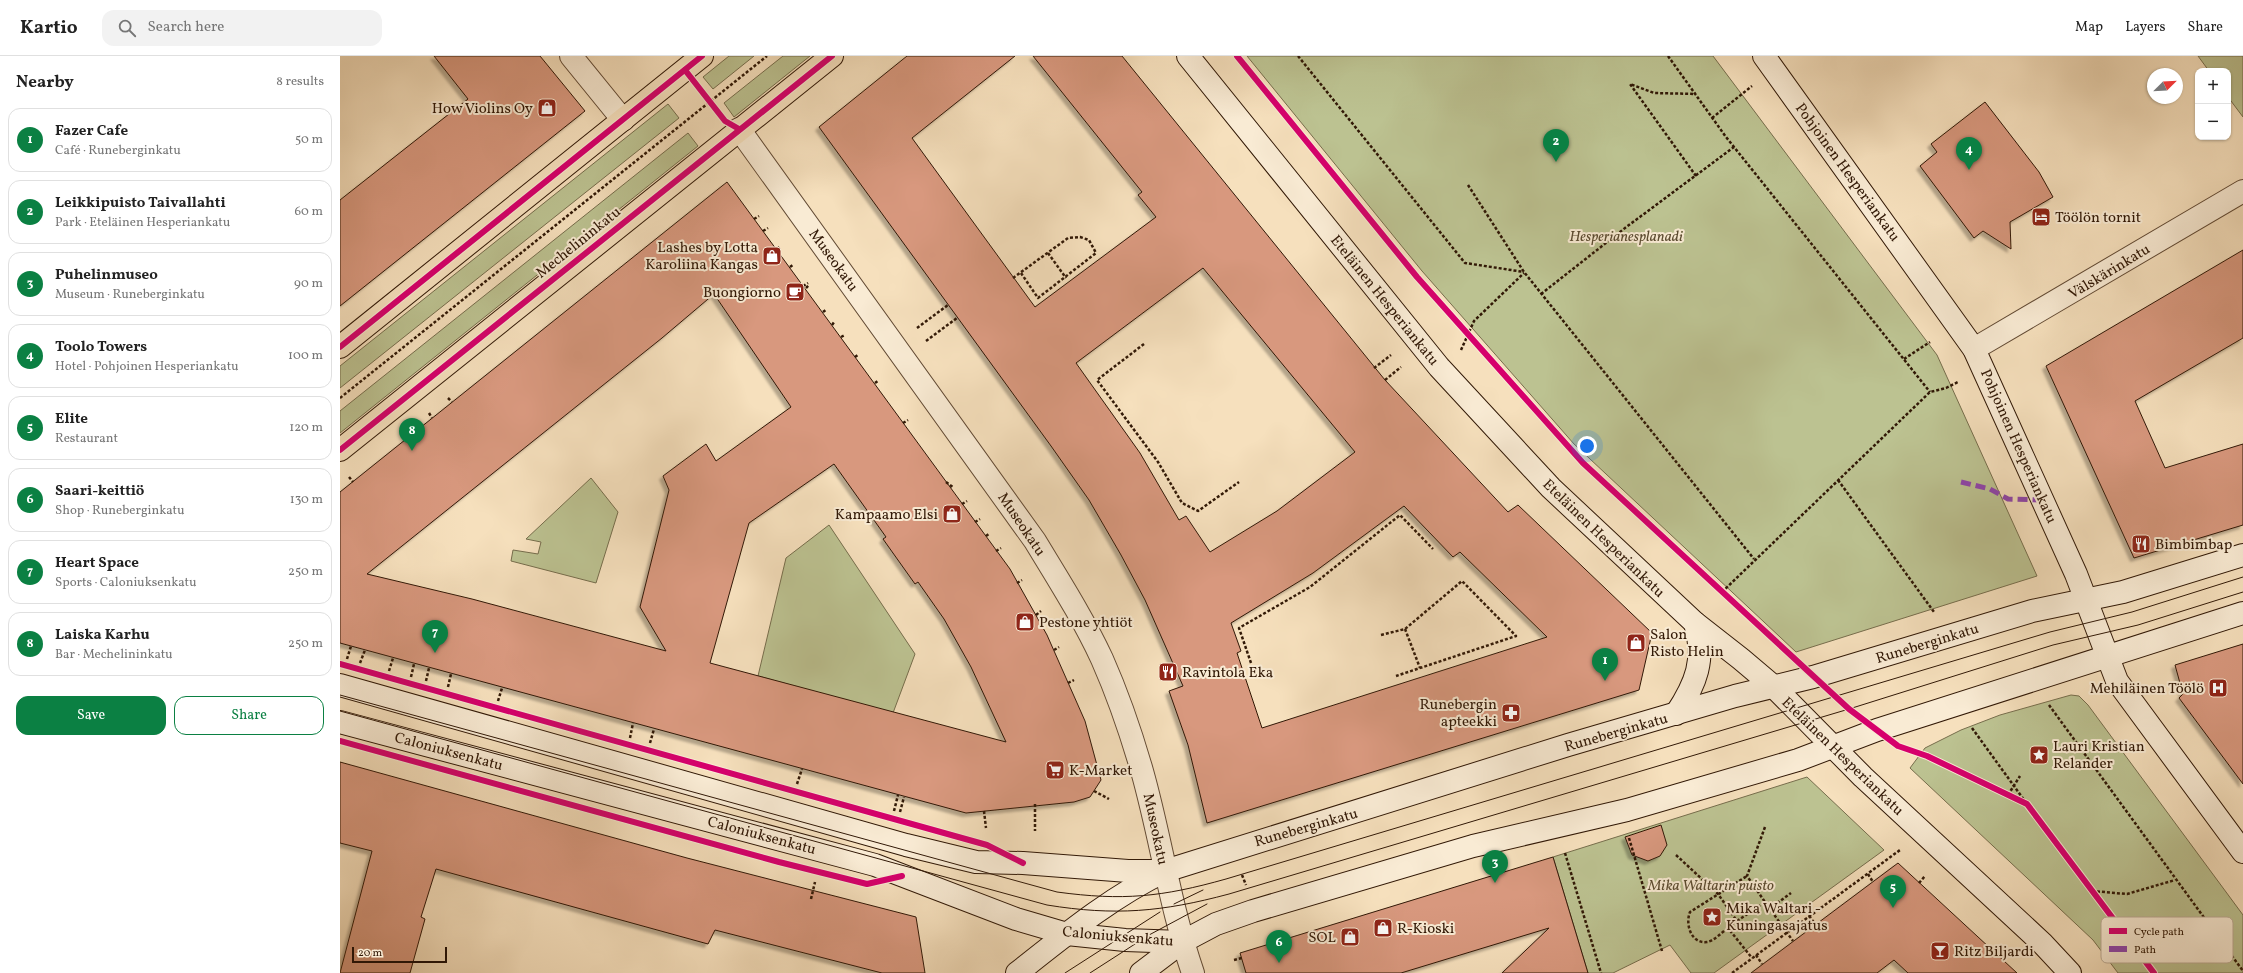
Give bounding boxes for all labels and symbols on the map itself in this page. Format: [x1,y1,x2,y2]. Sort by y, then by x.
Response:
north arrow [2147,68,2183,104]
shop icon: How Violins Oy [536,97,558,119]
place label: How Violins Oy [432,99,533,120]
street label: Pohjoinen Hesperiankatu [1789,99,1904,247]
pin: 2 [1543,129,1569,162]
pin: 4 [1956,137,1982,170]
street label: Mechelininkatu [532,202,626,284]
hotel icon: Töölön tornit [2030,206,2052,228]
place label: Töölön tornit [2055,208,2141,229]
street label: Museokatu [803,225,863,296]
park label: Hesperianesplanadi [1569,227,1683,248]
street label: Eteläinen Hesperiankatu [1324,231,1443,371]
place label: Lashes by Lotta Karoliina Kangas [645,238,758,276]
street label: Välskärinkatu [2065,240,2155,305]
shop icon: Lashes by Lotta Karoliina Kangas [761,245,783,267]
cafe icon: Buongiorno [784,281,806,303]
place label: Buongiorno [703,283,781,304]
street label: Pohjoinen Hesperiankatu [1974,366,2061,527]
pin: 8 [399,418,425,451]
your location [1577,436,1597,456]
street label: Eteläinen Hesperiankatu [1537,475,1669,603]
street label: Museokatu [992,489,1050,561]
shop icon: Kampaamo Elsi [941,503,963,525]
place label: Kampaamo Elsi [835,505,938,526]
restaurant icon: Bimbimbap [2130,533,2152,555]
place label: Bimbimbap [2155,535,2232,556]
shop icon: Pestone yhtiöt [1014,611,1036,633]
place label: Pestone yhtiöt [1039,613,1133,634]
street label: Runeberginkatu [1873,619,1982,670]
pin: 7 [422,620,448,653]
place label: Salon Risto Helin [1650,625,1724,663]
shop icon: Salon Risto Helin [1625,632,1647,654]
pin: 1 [1592,648,1618,681]
restaurant icon: Ravintola Eka [1157,661,1179,683]
place label: Ravintola Eka [1182,663,1273,684]
hospital icon: Mehiläinen Töölö [2207,677,2229,699]
place label: Mehiläinen Töölö [2090,679,2204,700]
street label: Eteläinen Hesperiankatu [1776,693,1908,821]
place label: Runebergin apteekki [1419,695,1497,733]
pharmacy icon: Runebergin apteekki [1500,702,1522,724]
street label: Runeberginkatu [1562,709,1671,758]
street label: Caloniuksenkatu [392,728,505,777]
place label: Lauri Kristian Relander [2053,737,2145,775]
place icon: Lauri Kristian Relander [2028,744,2050,766]
supermarket icon: K-Market [1044,759,1066,781]
place label: K-Market [1069,761,1132,782]
street label: Museokatu [1137,792,1172,867]
street label: Runeberginkatu [1252,804,1361,853]
street label: Caloniuksenkatu [705,812,818,861]
pin: 3 [1482,850,1508,883]
pin: 5 [1880,875,1906,908]
park label: Mika Waltarin puisto [1647,876,1774,897]
place label: Mika Waltari - Kuningasajatus [1726,899,1828,937]
place icon: Mika Waltari - Kuningasajatus [1701,906,1723,928]
shop icon: R-Kioski [1372,917,1394,939]
legend [2101,917,2233,963]
place label: R-Kioski [1397,919,1454,940]
street label: Caloniuksenkatu [1061,922,1174,953]
text: Cycle path [2134,925,2184,940]
shop icon: SOL [1339,926,1361,948]
place label: SOL [1308,928,1337,949]
pin: 6 [1266,930,1292,963]
bar icon: Ritz Biljardi [1929,940,1951,962]
place label: Ritz Biljardi [1954,942,2034,963]
text: Path [2134,943,2157,958]
scale bar [352,945,447,964]

